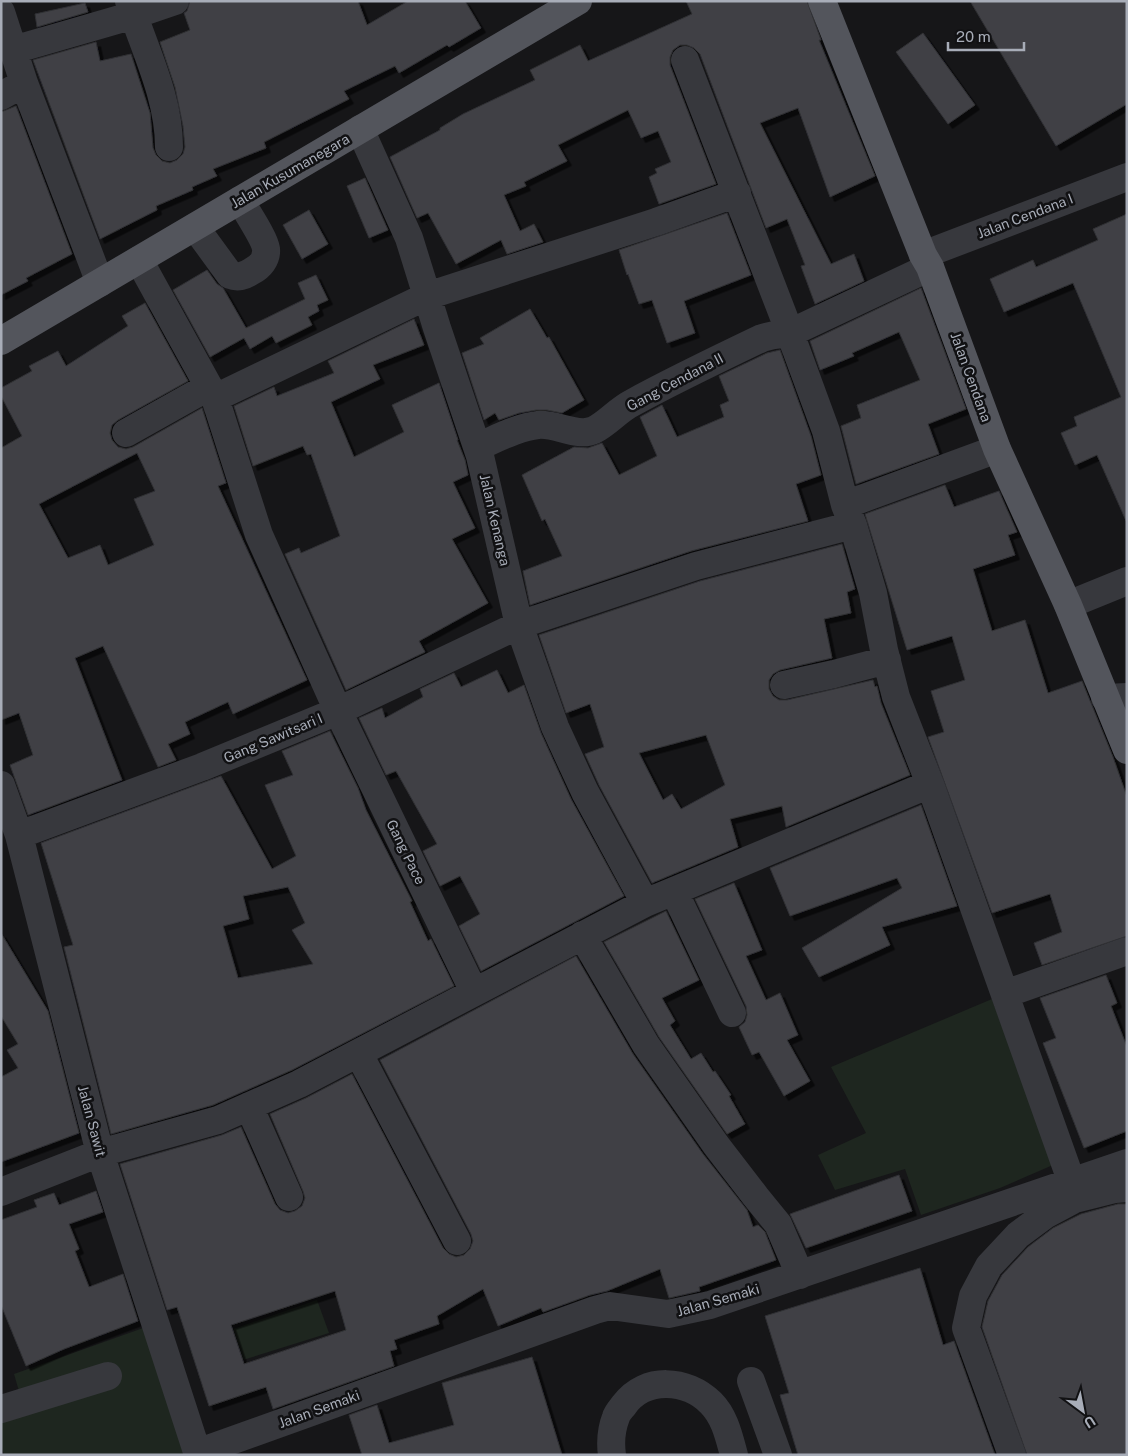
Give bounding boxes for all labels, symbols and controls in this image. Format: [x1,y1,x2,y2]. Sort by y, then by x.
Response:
scale bar [948,20,1024,52]
text: 20 m [956,28,991,45]
street label: Jalan Kusumanegara [228,131,352,211]
street label: Jalan Cendana I [975,190,1075,242]
street label: Jalan Cendana [947,330,995,424]
street label: Gang Cendana II [624,350,726,414]
street label: Jalan Kenanga [477,473,513,567]
street label: Gang Sawitsari I [221,710,325,766]
street label: Gang Pace [383,817,429,887]
street label: Jalan Sawit [75,1084,109,1158]
street label: Jalan Semaki [675,1281,761,1319]
north arrow [1058,1386,1108,1436]
street label: Jalan Semaki [276,1387,362,1431]
text: U [1081,1413,1098,1431]

